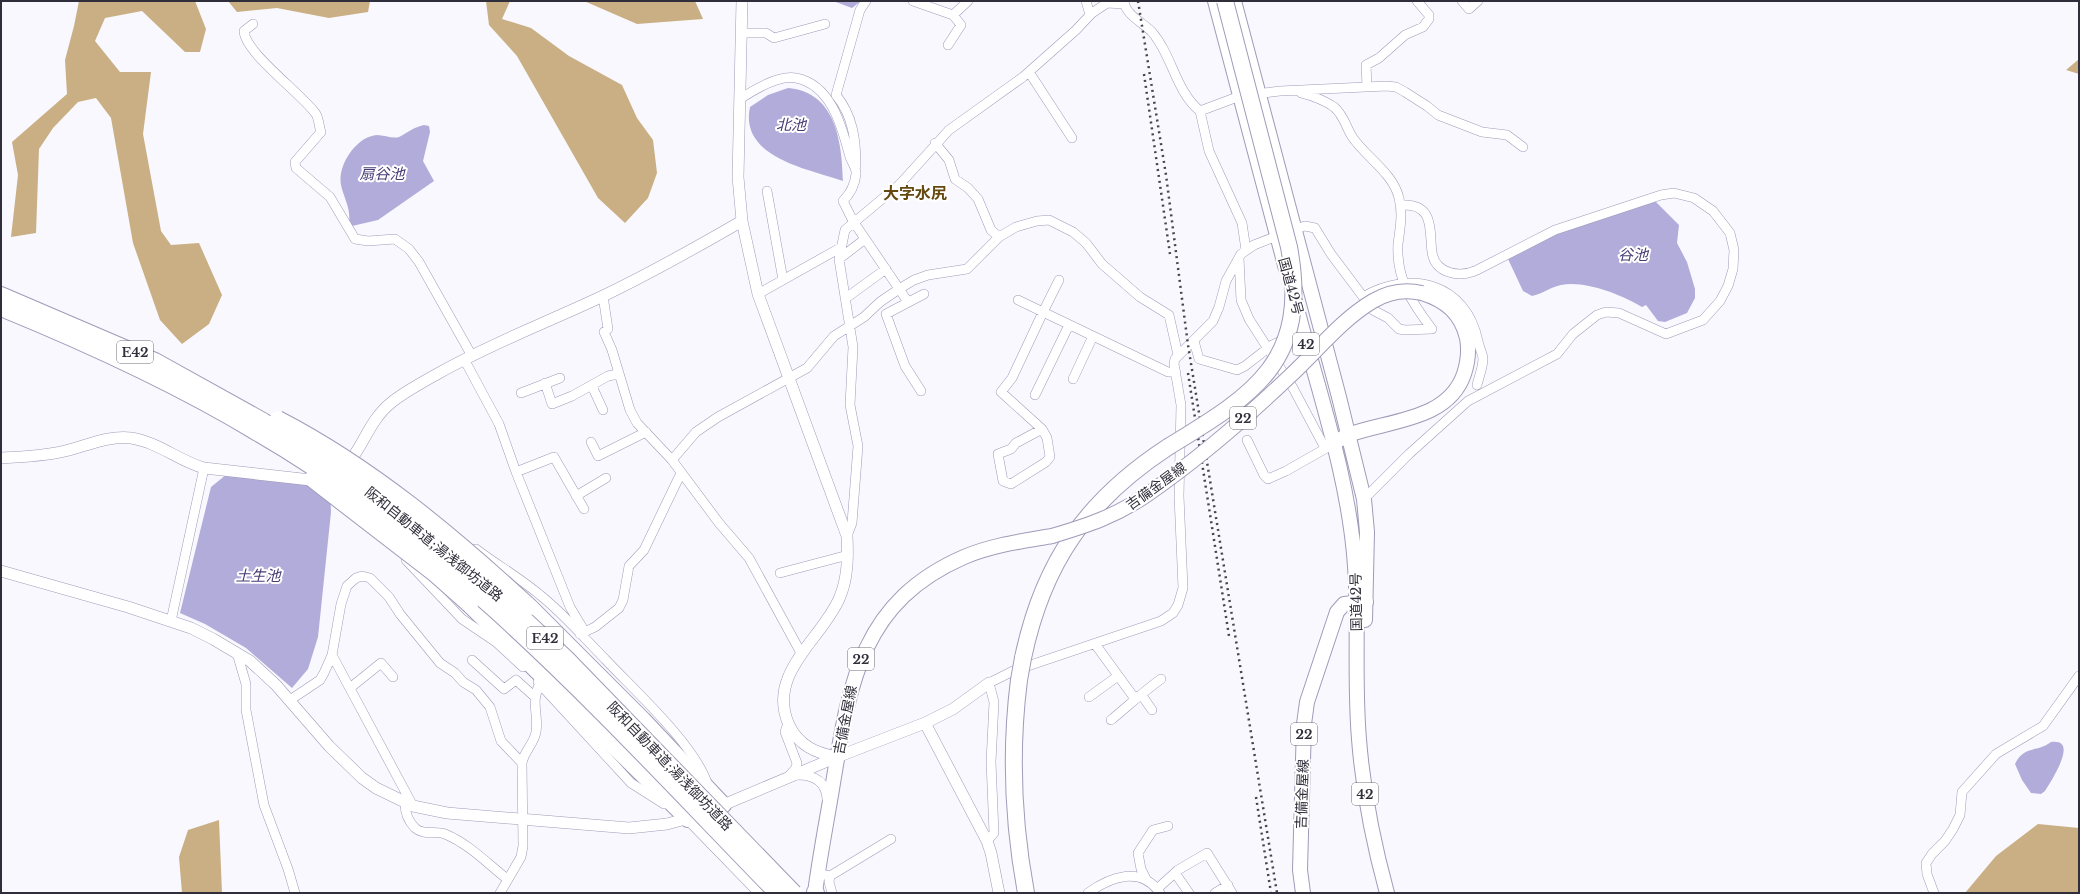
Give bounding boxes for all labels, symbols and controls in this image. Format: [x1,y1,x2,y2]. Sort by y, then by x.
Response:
water label: 北池 [776,115,808,134]
water label: 扇谷池 [359,164,406,183]
district label: 大字水尻 [883,183,947,203]
water label: 谷池 [1618,245,1650,264]
street label: 国道42号 [1275,255,1307,317]
road number: 42 [1293,333,1319,355]
road number: E42 [117,341,153,363]
road number: 22 [1230,407,1256,429]
street label: 吉備金屋線 [1122,458,1190,514]
street label: 阪和自動車道;湯浅御坊道路 [361,483,507,605]
water label: 土生池 [235,566,282,585]
street label: 国道42号 [1346,572,1366,632]
road number: E42 [527,627,563,649]
road number: 22 [848,648,874,670]
street label: 吉備金屋線 [829,684,861,756]
street label: 阪和自動車道;湯浅御坊道路 [604,698,736,834]
road number: 22 [1291,723,1317,745]
street label: 吉備金屋線 [1292,759,1312,829]
road number: 42 [1352,783,1378,805]

